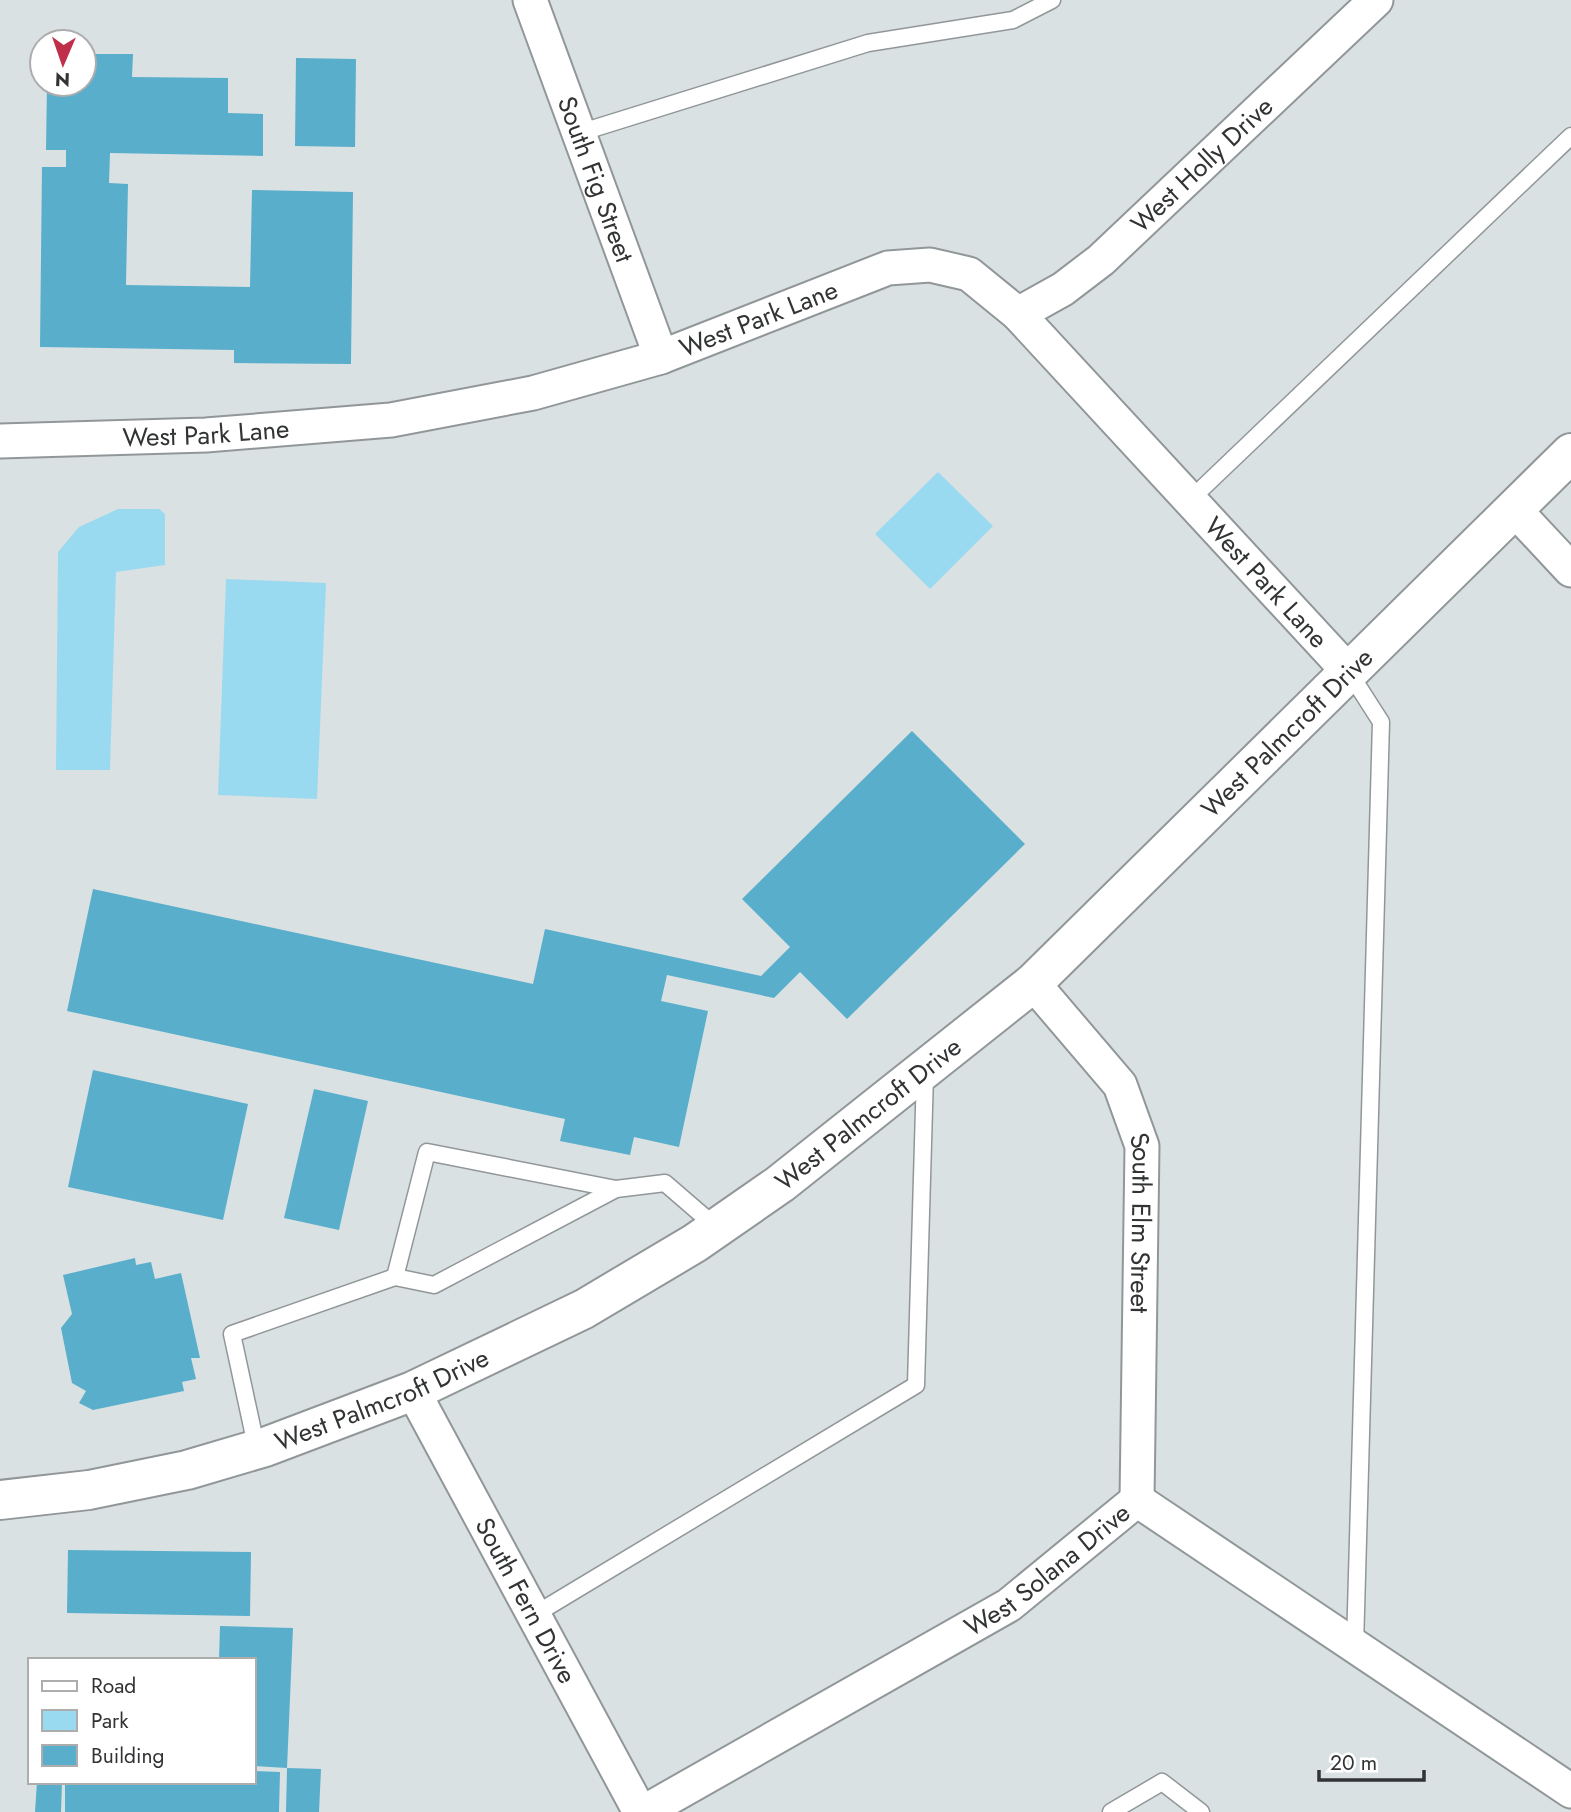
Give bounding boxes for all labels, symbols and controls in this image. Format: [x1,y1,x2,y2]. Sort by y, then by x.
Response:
north arrow [28,28,98,98]
text: N [54,66,70,93]
street label: West Holly Drive [1122,88,1282,242]
street label: South Fig Street [548,91,644,268]
street label: West Park Lane [674,271,843,367]
street label: West Park Lane [122,409,291,456]
street label: West Park Lane [1196,508,1337,657]
street label: West Palmcroft Drive [1192,639,1382,826]
street label: West Palmcroft Drive [767,1028,969,1200]
street label: South Elm Street [1120,1127,1161,1314]
street label: West Palmcroft Drive [269,1338,495,1461]
street label: West Solana Drive [957,1494,1138,1646]
street label: South Fern Drive [466,1511,586,1690]
legend [28,1658,256,1784]
text: Road [91,1671,136,1701]
text: Park [91,1706,129,1736]
scale bar [1319,1738,1424,1782]
text: Building [91,1741,164,1771]
text: 20 m [1330,1748,1377,1778]

